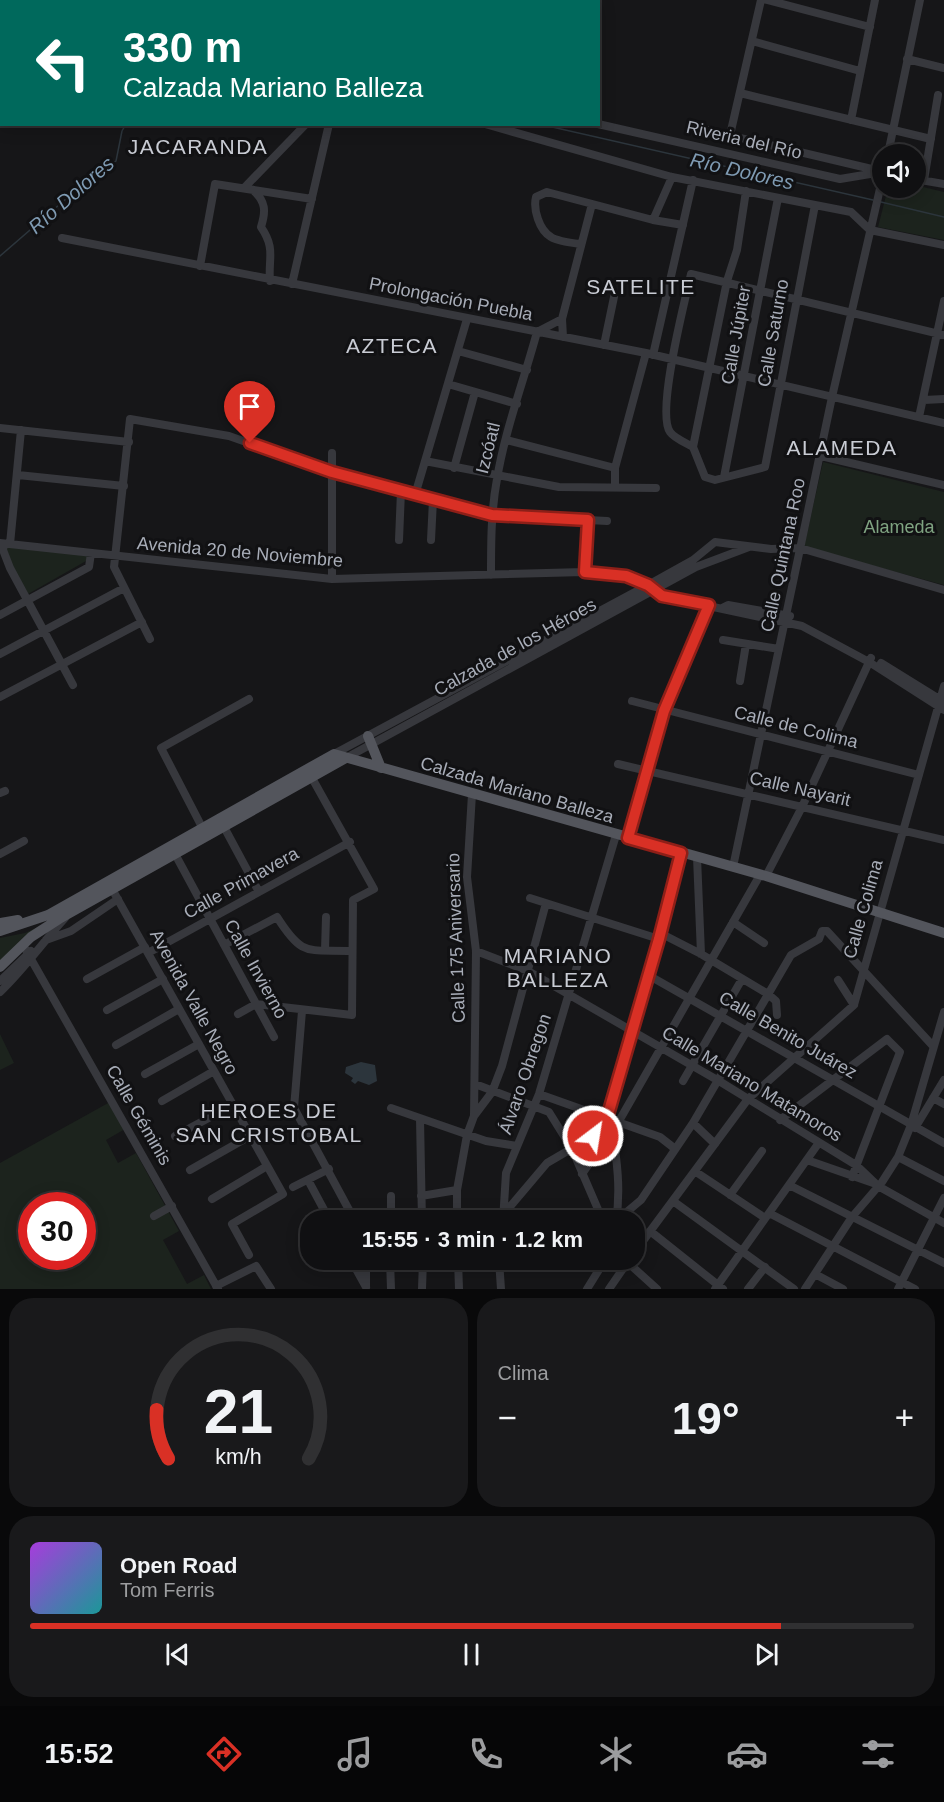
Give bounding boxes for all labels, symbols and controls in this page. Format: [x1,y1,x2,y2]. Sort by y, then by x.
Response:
icon: left [24,24,102,102]
text: 330 m [123,24,242,71]
text: Calzada Mariano Balleza [123,73,423,103]
street label: Riveria del Río [684,117,804,163]
district label: JACARANDA [128,135,268,158]
map controls [872,144,926,198]
button: sound [872,144,926,198]
water label: Río Dolores [688,148,796,194]
water label: Río Dolores [24,152,118,238]
street label: Prolongación Puebla [368,273,535,325]
district label: SATELITE [586,275,696,298]
street label: Calle Saturno [754,278,792,388]
street label: Calle Júpiter [717,284,755,386]
district label: AZTECA [346,334,438,357]
pin [224,381,275,443]
icon: arrive [233,390,266,423]
street label: Izcóatl [472,420,504,476]
district label: ALAMEDA [787,436,897,459]
street label: Calle Quintana Roo [757,476,809,634]
park label: Alameda [863,517,936,537]
street label: Avenida 20 de Noviembre [136,533,344,571]
street label: Calzada de los Héroes [431,594,599,700]
street label: Calle de Colima [732,702,861,752]
street label: Calzada Mariano Balleza [418,753,617,827]
street label: Calle Nayarit [748,768,852,810]
street label: Calle Primavera [180,843,303,923]
street label: Calle 175 Aniversario [443,853,469,1023]
street label: Calle Colima [839,856,887,961]
street label: Calle Invierno [221,916,291,1022]
street label: Avenida Valle Negro [146,926,242,1078]
district label: MARIANO BALLEZA [504,944,612,991]
street label: Calle Benito Juárez [715,987,861,1083]
street label: Álvaro Obregon [495,1011,555,1137]
street label: Calle Mariano Matamoros [659,1022,845,1146]
street label: Calle Géminis [102,1061,176,1169]
district label: HEROES DE SAN CRISTOBAL [175,1099,363,1146]
position arrow [561,1104,625,1168]
speed limit sign: 30 [18,1192,96,1270]
text: 15:55 · 3 min · 1.2 km [362,1227,583,1252]
text: Clima [498,1362,549,1384]
text: 21 [204,1377,273,1446]
text: 19° [672,1393,740,1444]
text: − [498,1399,517,1436]
text: + [895,1399,914,1436]
text: km/h [215,1446,261,1470]
text: Open Road [120,1553,237,1578]
text: Tom Ferris [120,1579,214,1601]
icon: previous [161,1638,194,1671]
icon: pause [455,1638,488,1671]
icon: next [750,1638,783,1671]
icon: directions [203,1733,245,1775]
icon: music [334,1733,376,1775]
icon: phone [465,1733,507,1775]
icon: climate [595,1733,637,1775]
icon: car [726,1733,768,1775]
icon: filters [857,1733,899,1775]
text: 15:52 [44,1739,114,1769]

